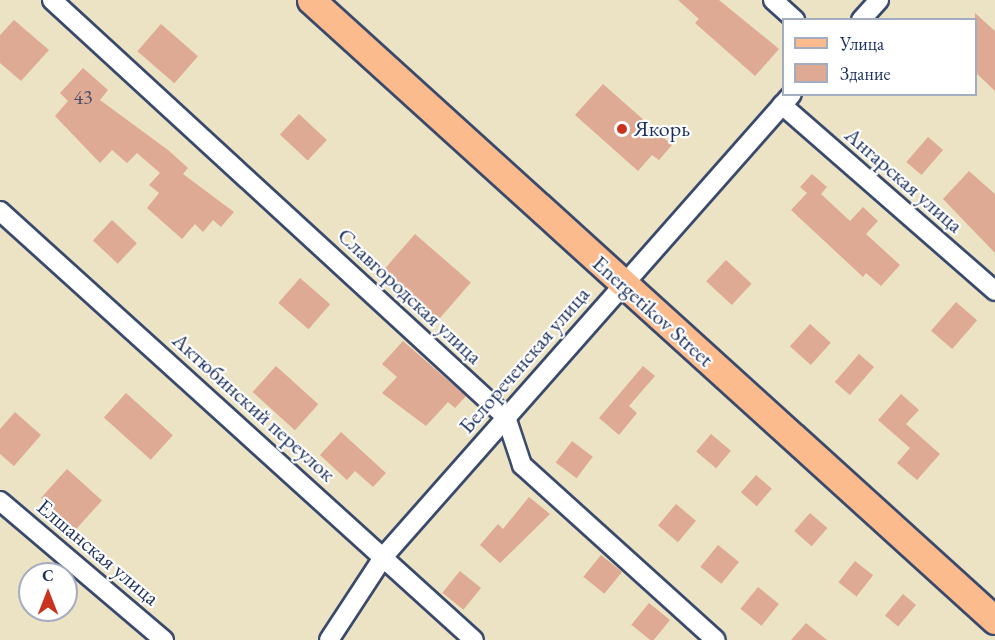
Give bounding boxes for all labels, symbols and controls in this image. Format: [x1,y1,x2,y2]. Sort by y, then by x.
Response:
legend [782,18,977,96]
text: Улица [840,32,884,55]
text: Здание [840,62,890,85]
house number: 43 [73,85,93,109]
place label: Якорь [634,116,690,142]
marker: Якорь [615,122,629,136]
street label: Ангарская улица [840,122,968,238]
street label: Славгородская улица [332,222,488,370]
street label: Energetikov Street [587,250,719,372]
street label: Белореченская улица [453,281,595,439]
street label: Актюбинский переулок [167,327,341,487]
street label: Елшанская улица [31,493,165,611]
north arrow [18,562,78,622]
text: С [42,565,54,586]

